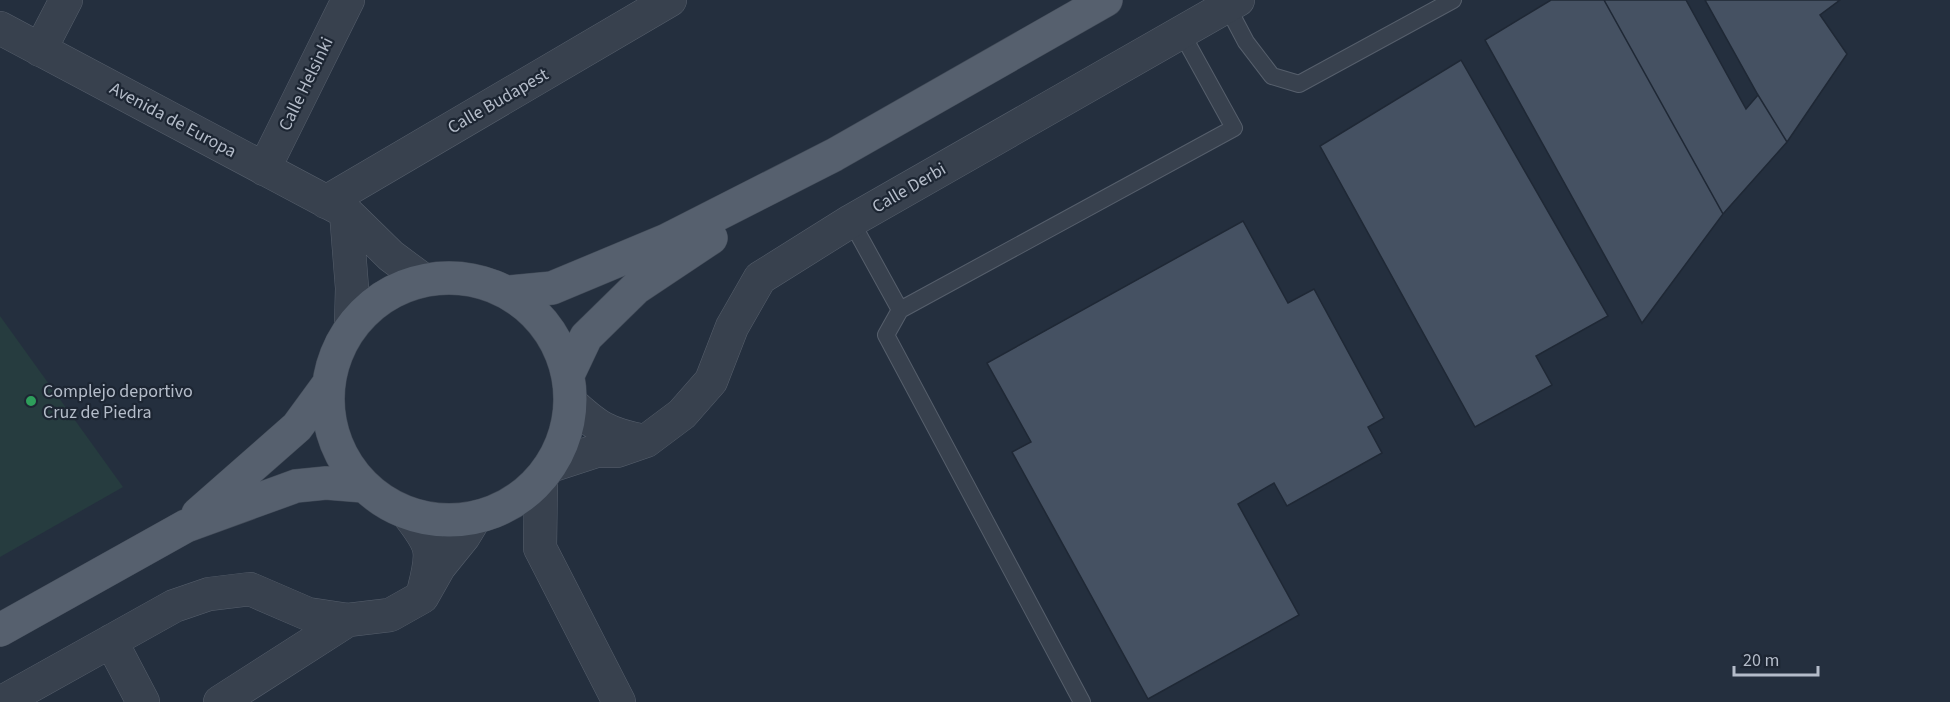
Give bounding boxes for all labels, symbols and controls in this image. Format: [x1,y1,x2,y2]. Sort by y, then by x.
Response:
street label: Calle Helsinki [273,33,339,135]
street label: Calle Budapest [443,62,553,140]
street label: Avenida de Europa [105,76,241,164]
street label: Calle Derbi [867,157,951,219]
place label: Complejo deportivo Cruz de Piedra [43,379,193,425]
marker: Complejo deportivo Cruz de Piedra [24,394,38,408]
scale bar [1734,639,1818,677]
text: 20 m [1743,648,1779,673]

